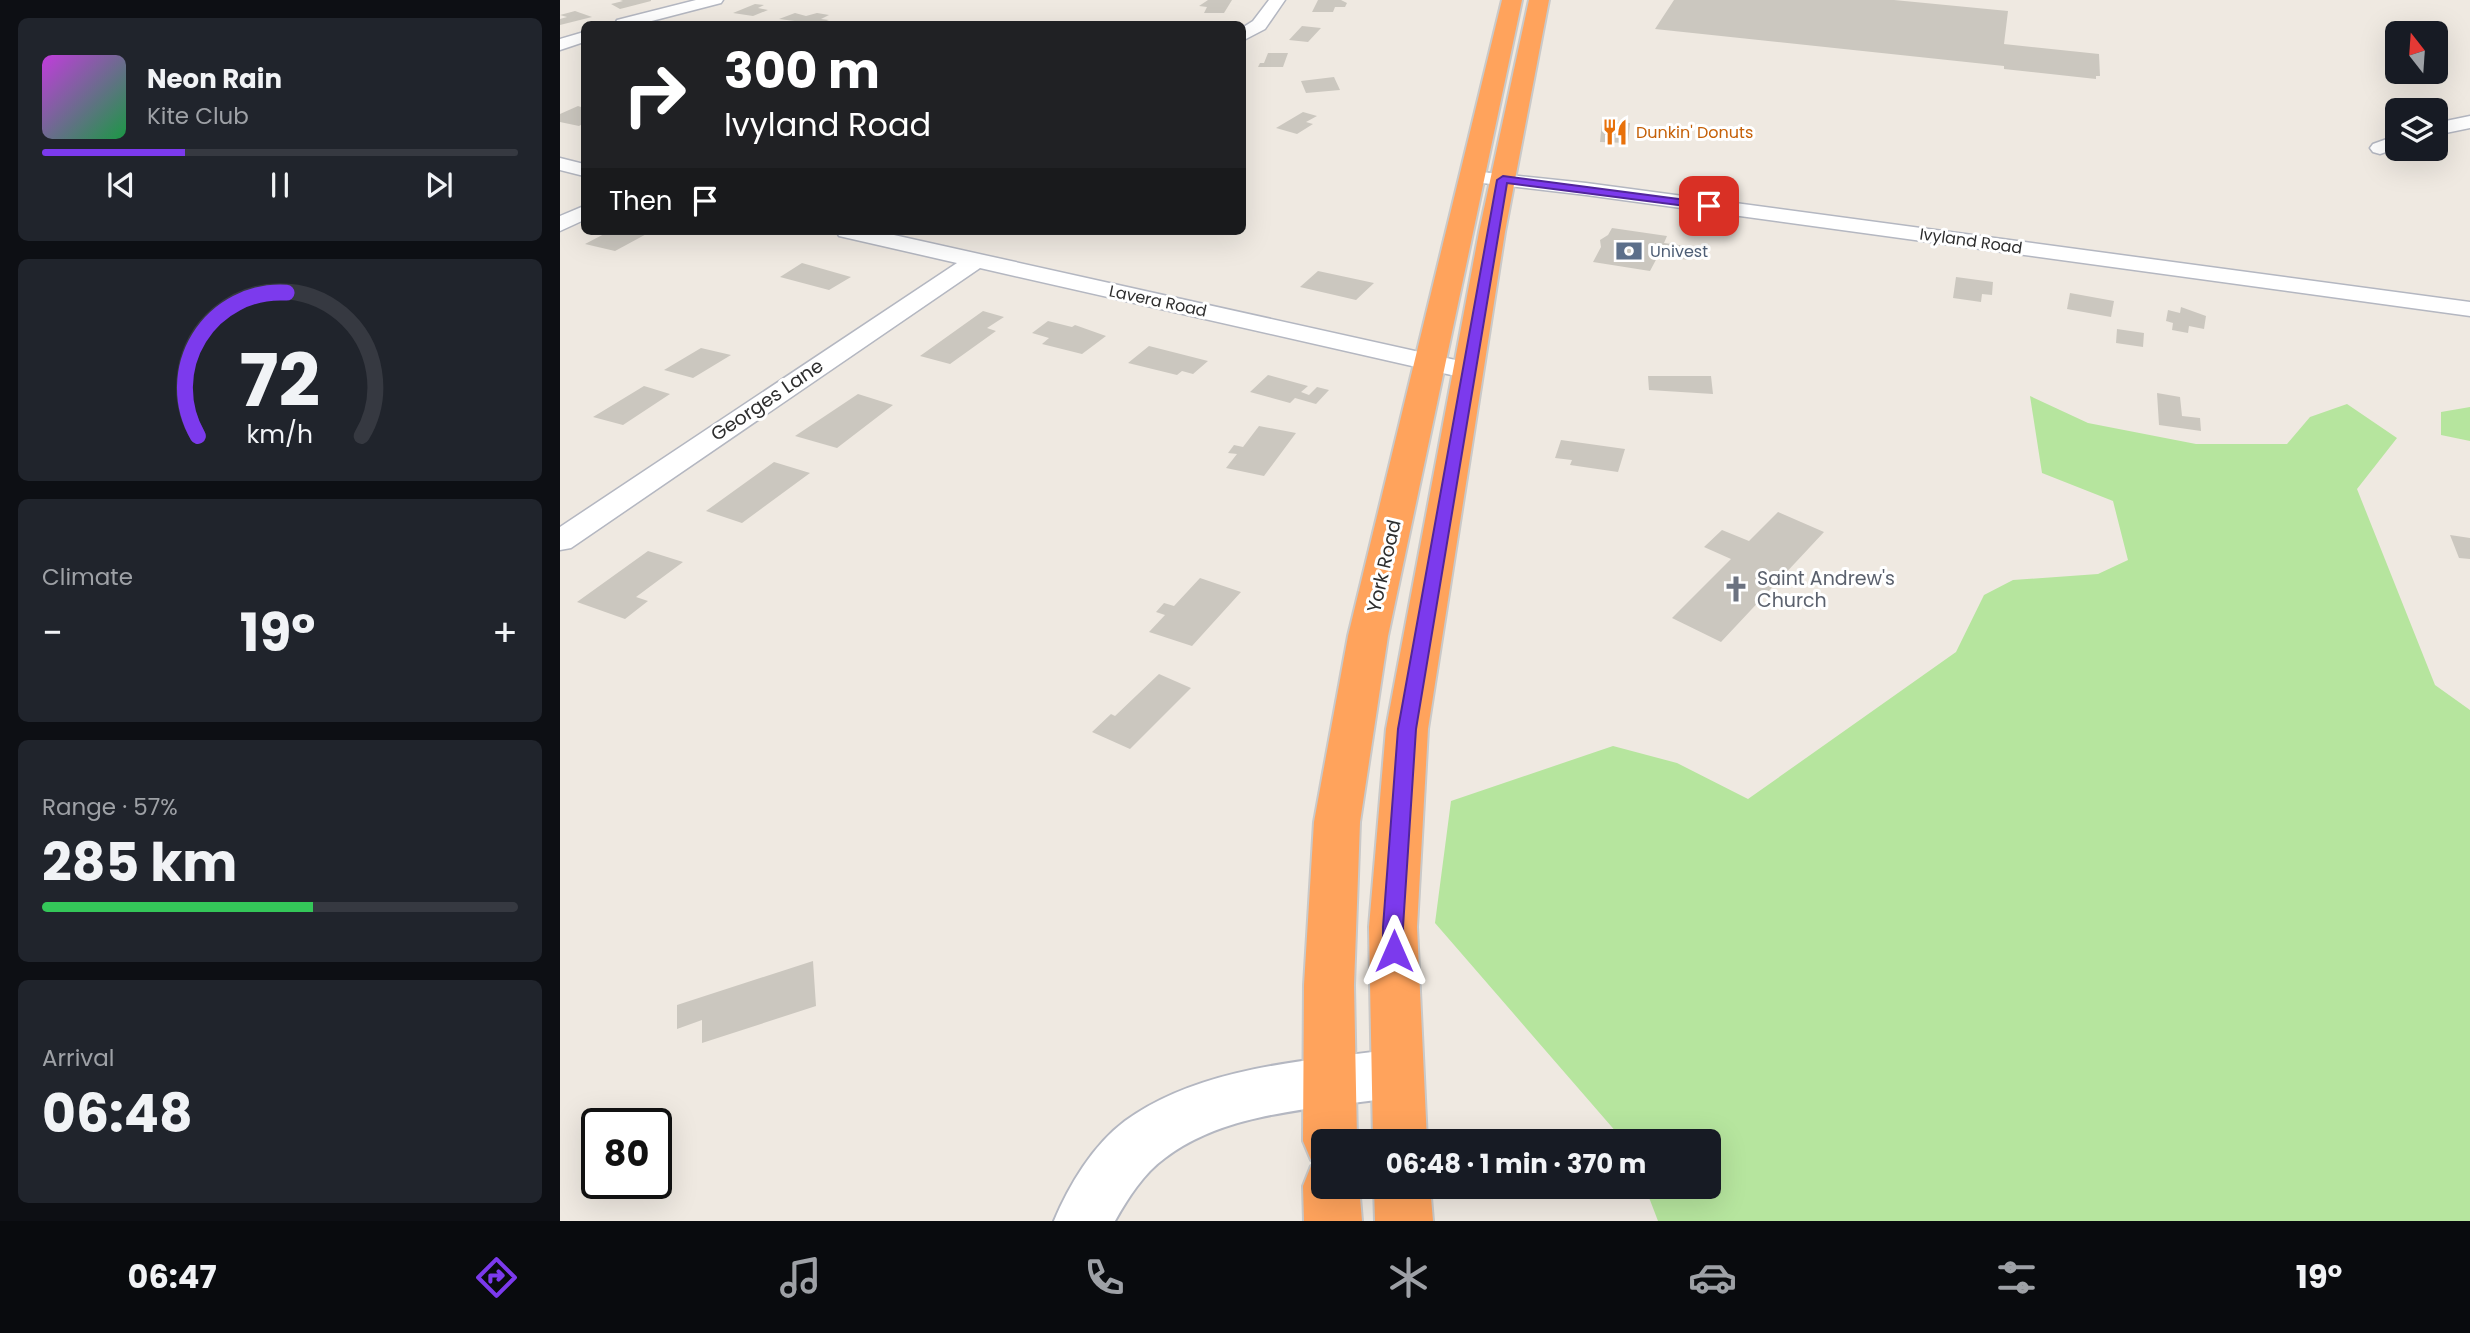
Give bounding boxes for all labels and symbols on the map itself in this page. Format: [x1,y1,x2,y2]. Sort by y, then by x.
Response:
north arrow [2385,21,2448,84]
restaurant icon: Dunkin' Donuts [1600,117,1630,147]
place label: Dunkin' Donuts [1636,121,1753,144]
pin [1679,176,1739,236]
street label: Ivyland Road [1918,222,2024,260]
bank icon: Univest [1614,236,1644,266]
place label: Univest [1650,240,1708,263]
street label: Lavera Road [1107,279,1209,323]
street label: Georges Lane [705,352,829,448]
street label: York Road [1360,517,1408,615]
place label: Saint Andrew's Church [1757,565,1895,614]
church icon: Saint Andrew's Church [1721,574,1751,604]
position arrow [1357,914,1431,988]
speed limit sign: 80 [581,1108,672,1199]

